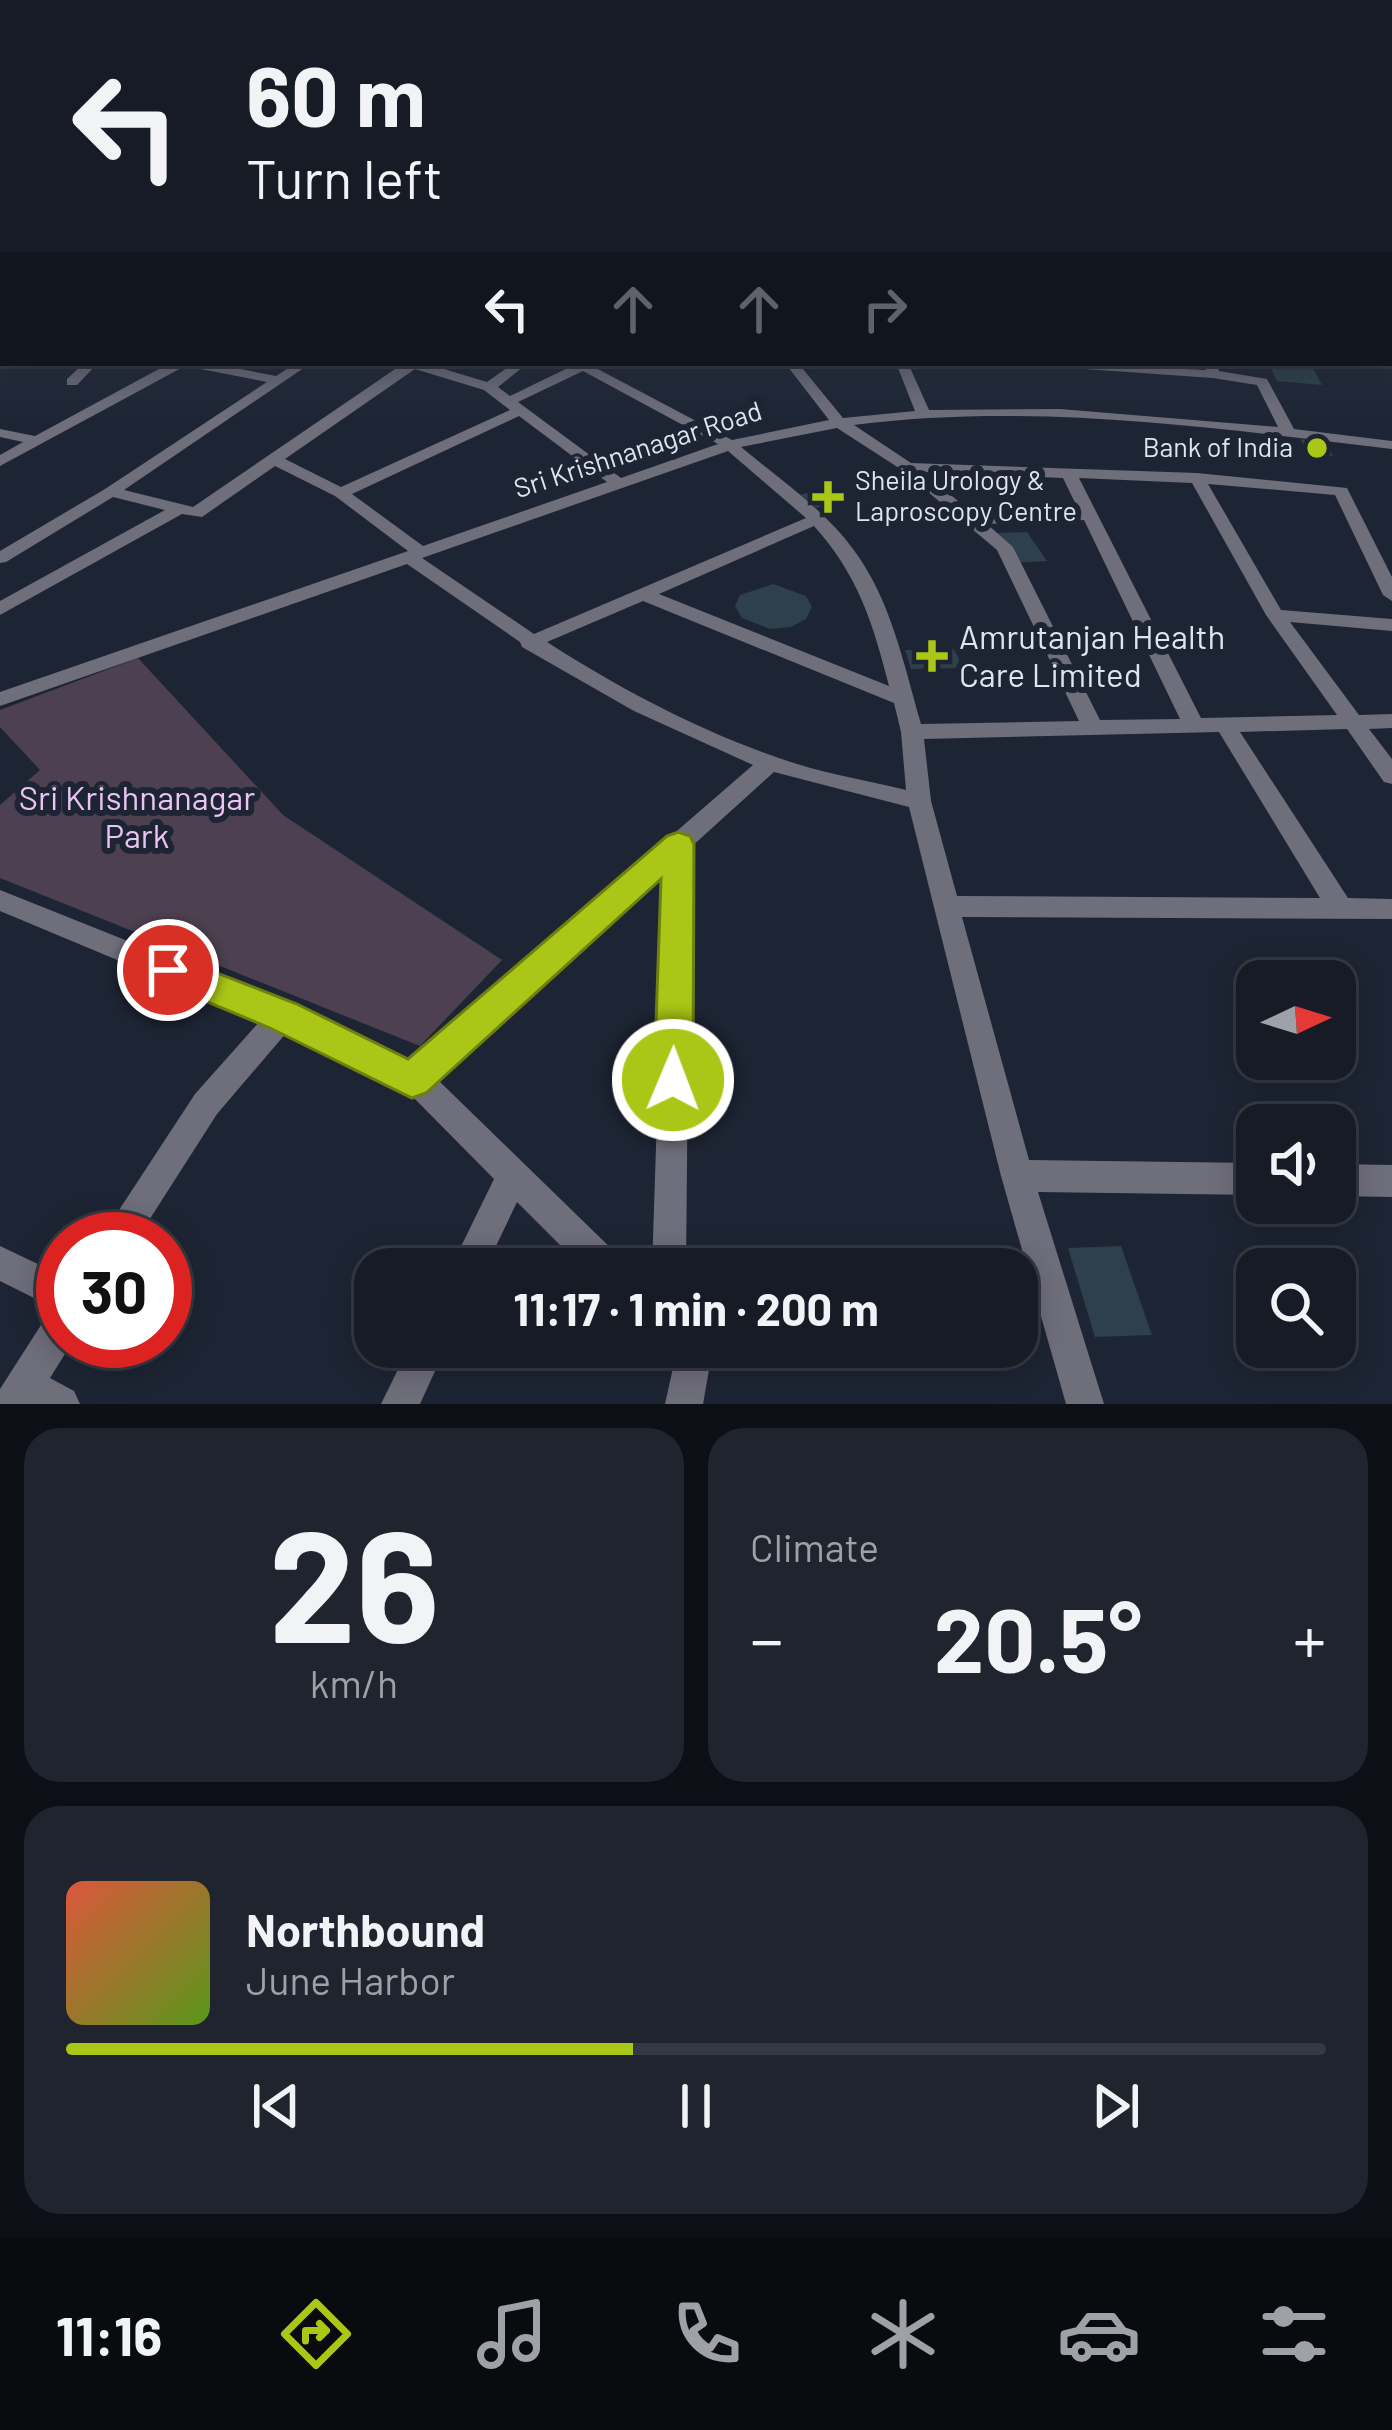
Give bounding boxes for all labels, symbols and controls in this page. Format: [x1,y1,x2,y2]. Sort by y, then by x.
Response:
text: 60 m [246,43,426,144]
icon: left [48,48,204,204]
text: Turn left [246,145,443,210]
icon: left [474,276,540,342]
icon: ahead [600,276,666,342]
icon: ahead [726,276,792,342]
icon: right [852,276,918,342]
street label: Sri Krishnanagar Road [510,393,765,503]
place label: Bank of India [1143,430,1293,462]
marker: Bank of India [1304,435,1330,461]
place label: Sheila Urology & Laproscopy Centre [855,463,1077,526]
marker: Sheila Urology & Laproscopy Centre [812,481,844,513]
place label: Amrutanjan Health Care Limited [959,616,1225,694]
marker: Amrutanjan Health Care Limited [916,640,948,672]
park label: Sri Krishnanagar Park [19,777,255,855]
pin [117,919,219,1021]
icon: arrive [135,937,201,1003]
north arrow [1236,960,1356,1080]
map controls [1236,960,1356,1368]
position arrow [610,1017,736,1143]
button: sound [1236,1104,1356,1224]
speed limit sign: 30 [36,1212,192,1368]
button: search [1236,1248,1356,1368]
text: 11:17 · 1 min · 200 m [513,1281,879,1335]
text: 26 [268,1487,440,1674]
text: Climate [750,1523,879,1570]
text: 20.5° [934,1583,1142,1691]
text: − [750,1598,783,1677]
text: + [1293,1598,1326,1677]
text: km/h [310,1659,398,1706]
text: Northbound [246,1902,485,1956]
text: June Harbor [246,1956,455,2003]
icon: previous [243,2073,309,2139]
icon: pause [663,2073,729,2139]
icon: next [1083,2073,1149,2139]
icon: directions [274,2292,358,2376]
icon: music [470,2292,554,2376]
icon: phone [665,2292,749,2376]
icon: climate [861,2292,945,2376]
icon: car [1057,2292,1141,2376]
icon: filters [1252,2292,1336,2376]
text: 11:16 [56,2302,162,2367]

